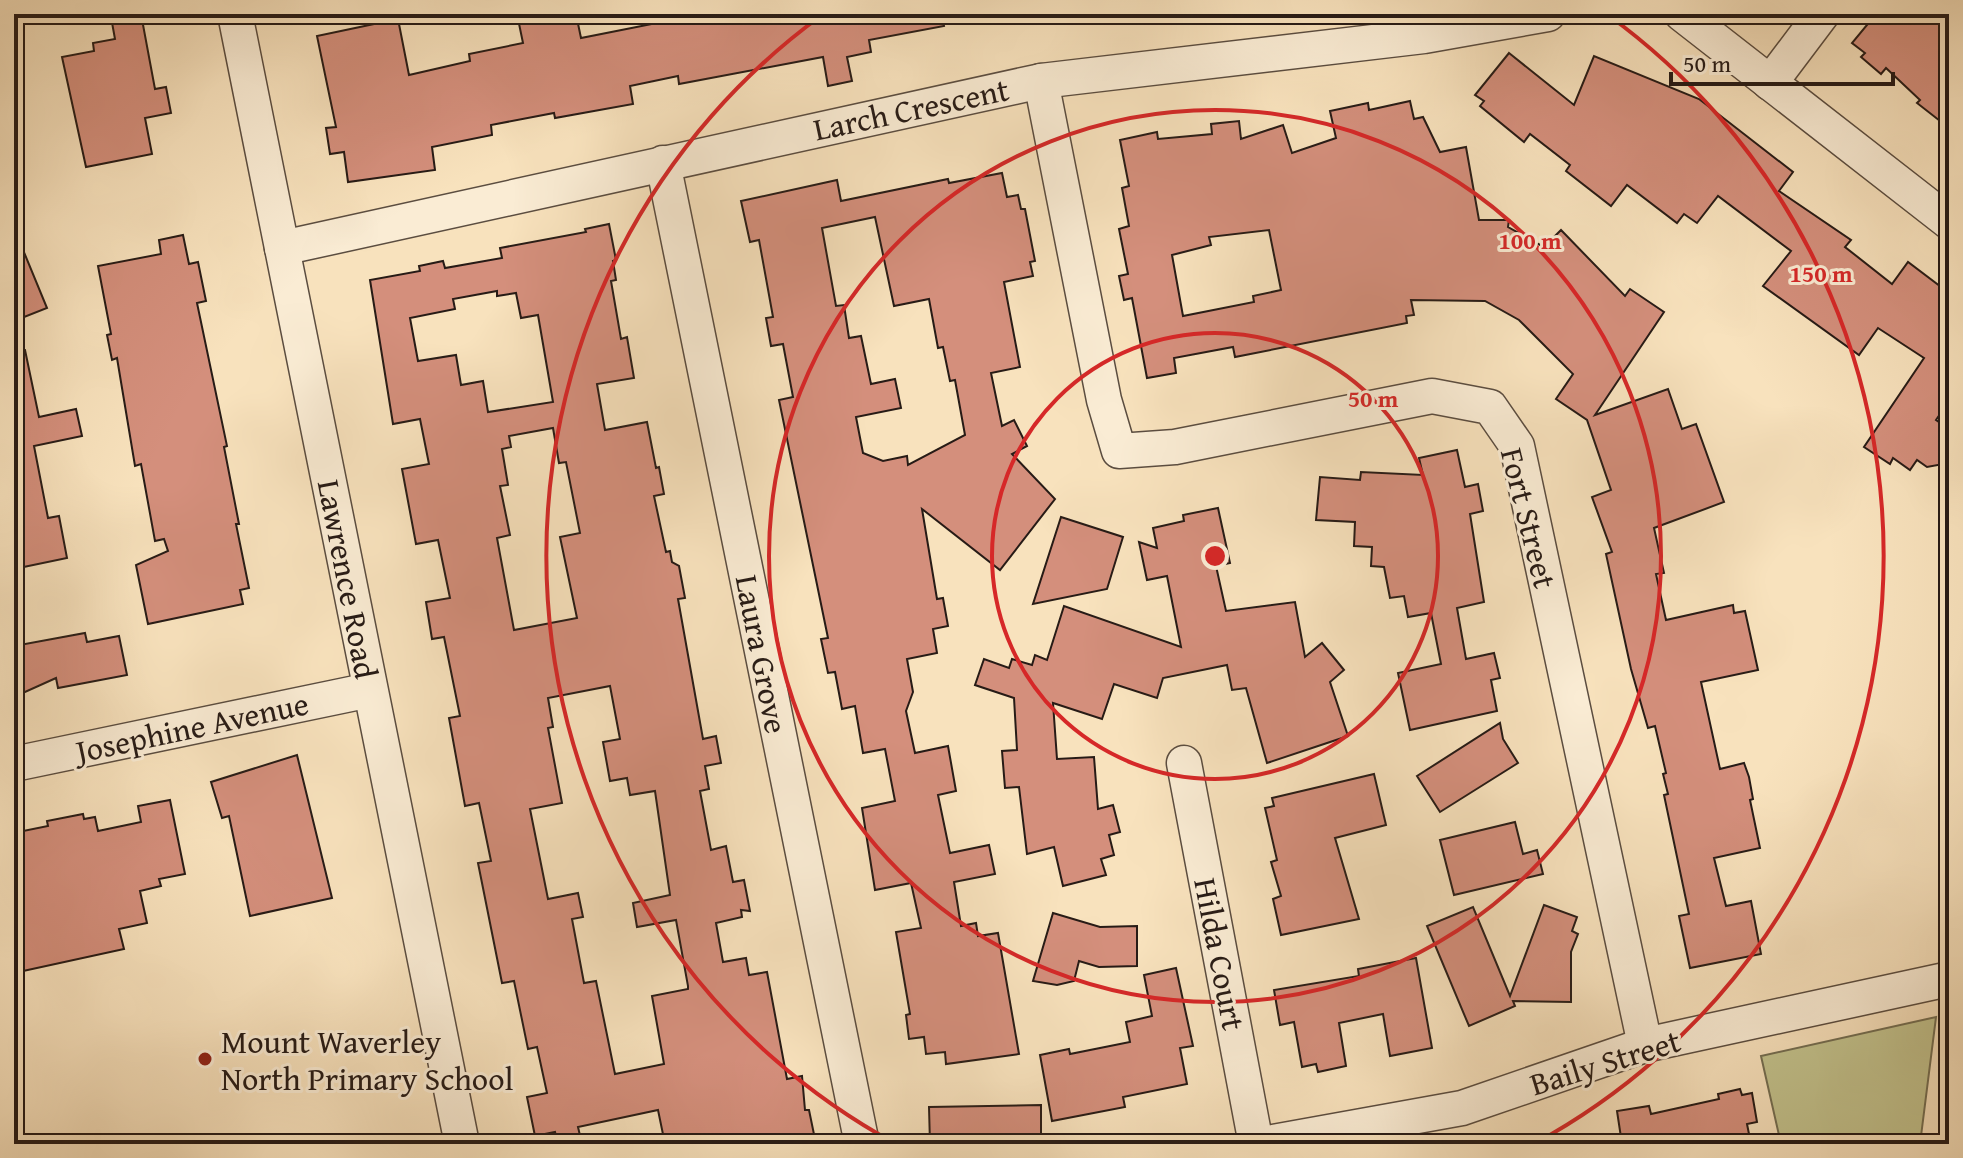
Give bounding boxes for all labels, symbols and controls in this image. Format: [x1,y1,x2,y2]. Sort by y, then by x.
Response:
scale bar [1671,36,1893,86]
text: 50 m [1683,46,1731,81]
street label: Larch Crescent [809,65,1013,153]
text: 100 m [1498,223,1562,258]
text: 150 m [1789,256,1853,291]
text: 50 m [1348,381,1399,416]
street label: Fort Street [1489,443,1569,593]
street label: Lawrence Road [306,475,390,683]
centre of rings [1201,542,1229,570]
street label: Laura Grove [724,571,800,737]
street label: Josephine Avenue [67,679,313,775]
street label: Hilda Court [1182,874,1258,1034]
street label: Baily Street [1524,1017,1686,1107]
place label: Mount Waverley North Primary School [221,1018,514,1102]
marker: Mount Waverley North Primary School [196,1050,214,1068]

